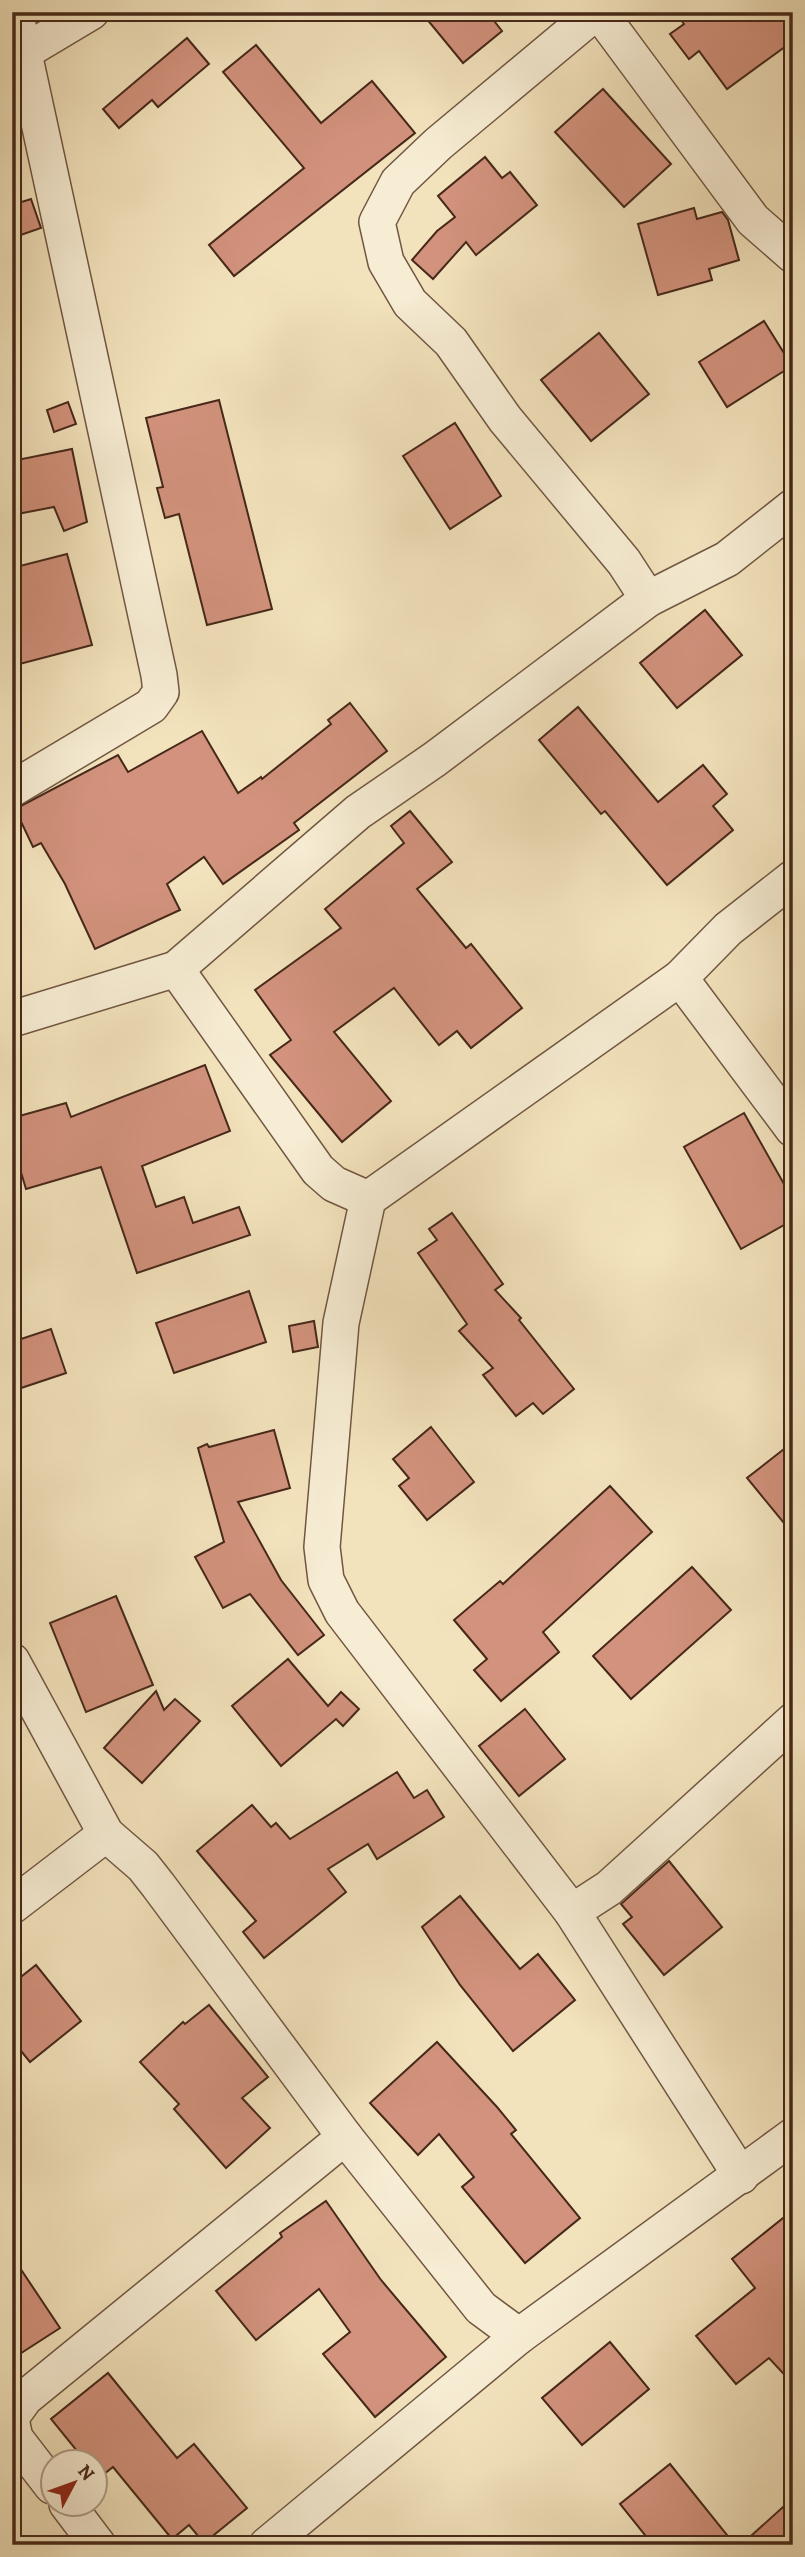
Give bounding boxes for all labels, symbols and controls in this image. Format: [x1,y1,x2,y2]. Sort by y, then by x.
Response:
north arrow [38,2448,108,2518]
text: N [72,2459,101,2486]

